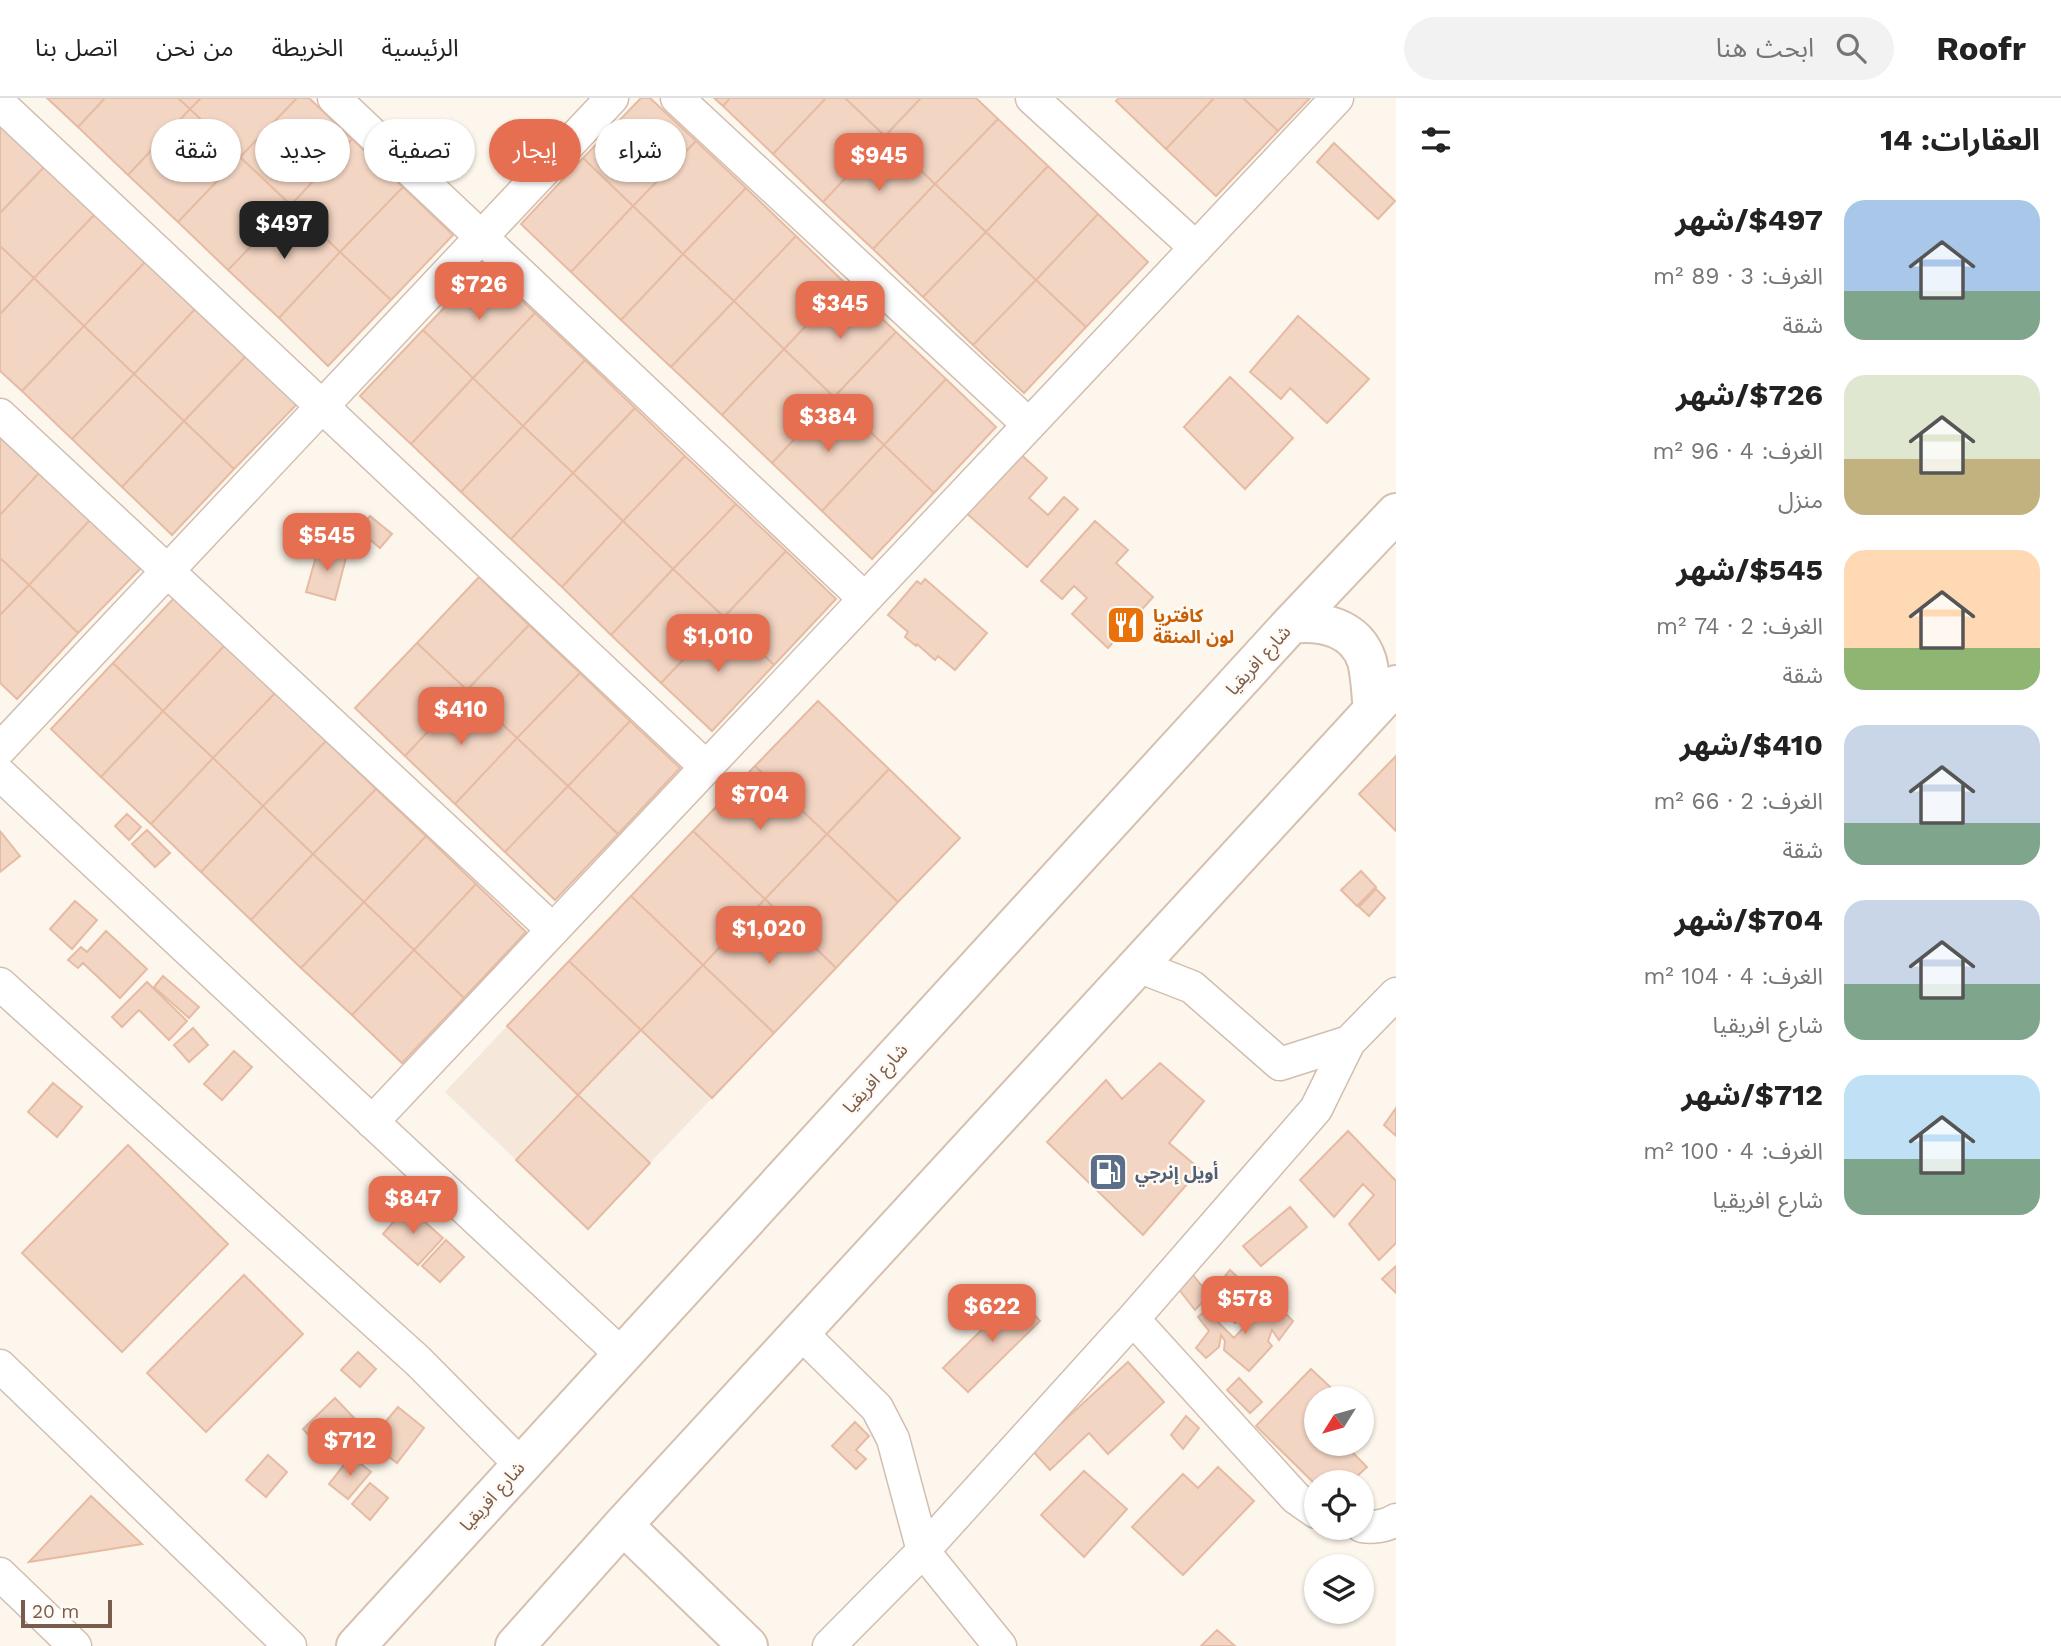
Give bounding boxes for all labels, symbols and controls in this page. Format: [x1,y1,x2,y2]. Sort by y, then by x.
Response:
search box [1404,17,1894,80]
icon: search [1832,29,1870,67]
text: Roofr [1936,29,2026,68]
text: ابحث هنا [1716,33,1814,63]
text: اتصل بنا [35,34,118,62]
text: من نحن [156,34,234,62]
text: الخريطة [272,34,344,62]
text: الرئيسية [382,34,459,62]
chip: شقة [151,119,241,182]
chip: جديد [255,119,350,182]
chip: تصفية [364,119,475,182]
chip: إيجار [489,119,581,182]
chip: شراء [595,119,686,182]
icon: filters [1417,121,1455,159]
text: العقارات: 14 [1880,122,2040,157]
pin: $945 [838,134,920,193]
text: $945 [850,142,908,169]
pin: $497 [243,202,325,261]
text: $497/شهر [1675,202,1823,237]
text: $497 [255,210,313,237]
icon: home [1900,228,1984,312]
pin: $726 [438,262,520,322]
text: الغرف: 3 · 89 m² [1653,263,1823,290]
text: $726 [451,271,507,298]
pin: $345 [799,282,881,341]
text: $345 [812,290,868,317]
text: شقة [1782,312,1823,339]
text: $726/شهر [1676,377,1823,412]
pin: $384 [787,394,869,454]
text: $384 [799,403,857,430]
icon: home [1900,403,1984,487]
text: الغرف: 4 · 96 m² [1653,438,1823,465]
text: منزل [1778,487,1823,514]
pin: $545 [286,514,368,573]
text: $545 [299,522,355,549]
text: $545/شهر [1676,552,1823,587]
icon: home [1900,578,1984,662]
restaurant icon: كافتريا لون المنقة [1105,604,1147,646]
place label: كافتريا لون المنقة [1153,605,1234,647]
text: الغرف: 2 · 74 m² [1656,613,1823,640]
pin: $1,010 [661,614,775,674]
street label: شارع افريقيا [1221,621,1298,702]
text: $1,010 [683,623,753,650]
text: شقة [1782,662,1823,689]
pin: $410 [420,688,502,747]
text: $410 [434,696,488,723]
text: $410/شهر [1680,727,1823,762]
icon: home [1900,753,1984,837]
pin: $704 [719,772,801,832]
text: $704 [731,781,789,808]
text: الغرف: 2 · 66 m² [1653,788,1823,815]
text: شقة [1782,837,1823,864]
text: $704/شهر [1674,902,1823,937]
pin: $1,020 [712,906,826,966]
text: $1,020 [732,915,806,942]
icon: home [1900,928,1984,1012]
text: الغرف: 4 · 104 m² [1643,963,1823,990]
text: شارع افريقيا [1713,1012,1823,1039]
street label: شارع افريقيا [838,1039,915,1120]
text: $712/شهر [1682,1077,1823,1112]
icon: home [1900,1103,1984,1187]
text: الغرف: 4 · 100 m² [1643,1138,1823,1165]
fuel station icon: أويل إنرجي [1087,1151,1129,1193]
place label: أويل إنرجي [1135,1160,1218,1187]
pin: $847 [372,1176,454,1236]
text: $847 [385,1185,441,1212]
text: شارع افريقيا [1713,1187,1823,1214]
pin: $578 [1204,1276,1286,1336]
pin: $622 [951,1284,1033,1344]
text: $578 [1217,1285,1273,1312]
text: $622 [964,1293,1020,1320]
north arrow [1304,1386,1374,1456]
map controls [1304,1386,1374,1624]
pin: $712 [309,1418,391,1478]
text: $712 [324,1427,376,1454]
street label: شارع افريقيا [455,1457,532,1538]
button: locate [1304,1470,1374,1540]
button: layers [1304,1554,1374,1624]
scale bar [21,1597,112,1629]
text: 20 m [32,1600,79,1623]

